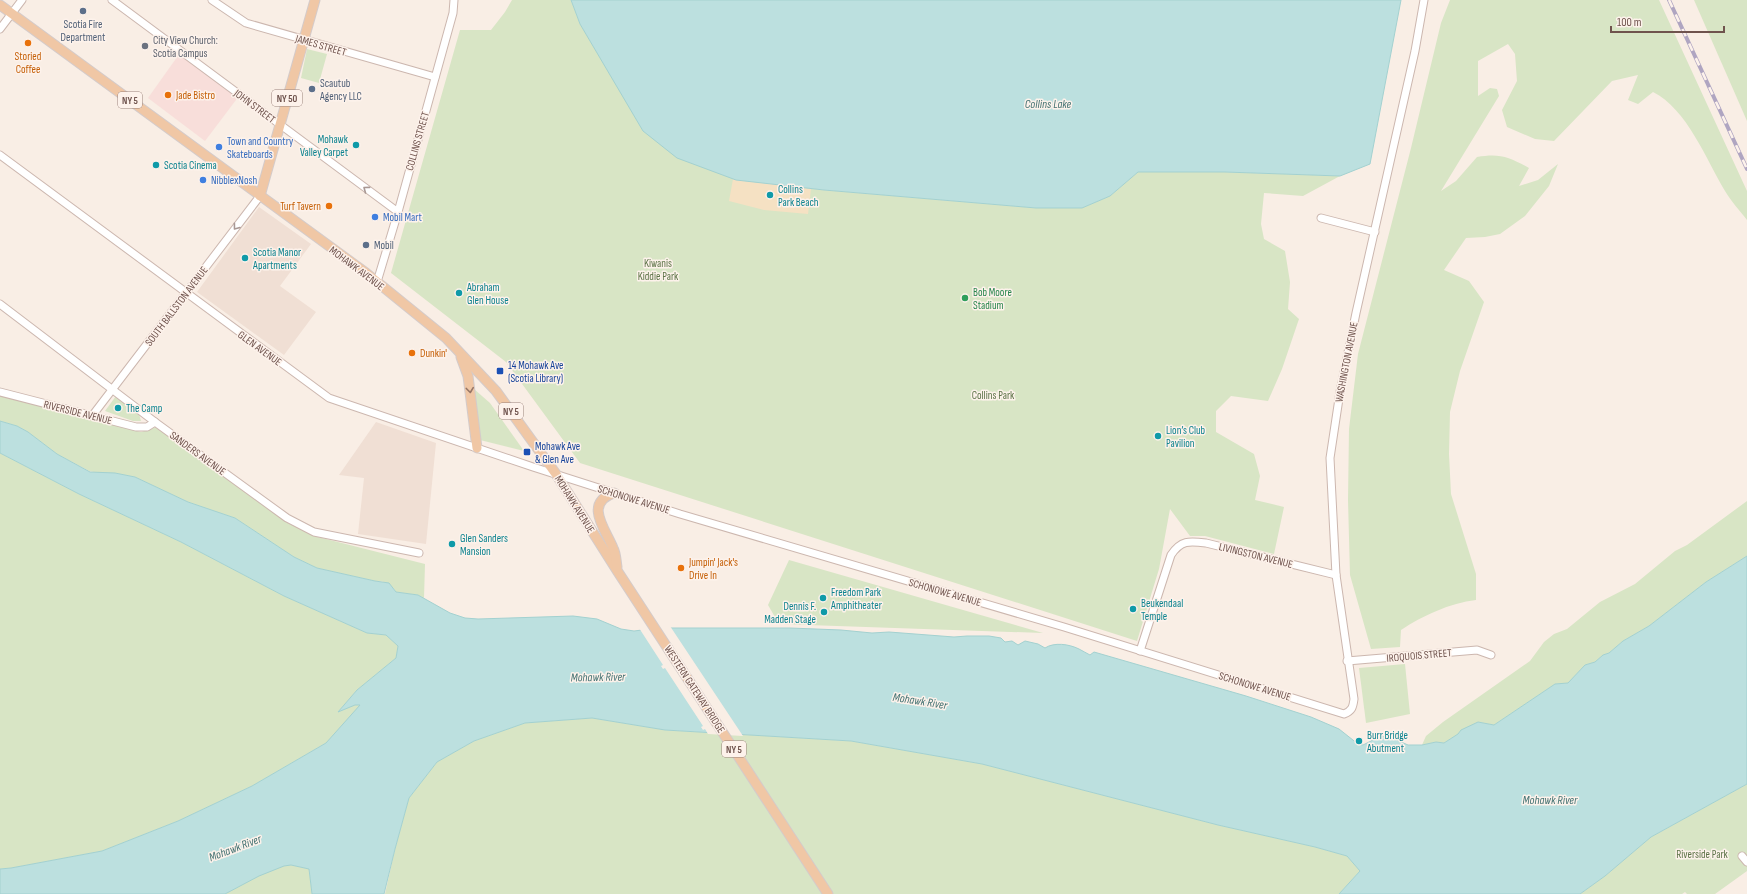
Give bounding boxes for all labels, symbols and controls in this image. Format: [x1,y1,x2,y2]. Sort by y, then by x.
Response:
marker: Scotia Fire Department [78,6,88,16]
scale bar [1611,8,1724,34]
text: 100 m [1617,15,1642,30]
place label: Scotia Fire Department [61,18,106,44]
street label: JAMES STREET [293,32,348,59]
place label: City View Church: Scotia Campus [153,34,218,60]
marker: Storied Coffee [23,38,33,48]
marker: City View Church: Scotia Campus [140,41,150,51]
place label: Storied Coffee [15,50,42,76]
place label: Scautub Agency LLC [319,77,362,103]
marker: Scautub Agency LLC [307,84,317,94]
street label: JOHN STREET [231,86,278,126]
place label: Jade Bistro [175,89,215,102]
marker: Jade Bistro [163,90,173,100]
road number: NY 50 [272,90,302,106]
road number: NY 5 [118,92,142,108]
water label: Collins Lake [1025,97,1072,112]
street label: COLLINS STREET [403,110,432,172]
place label: Mohawk Valley Carpet [300,133,349,159]
place label: Town and Country Skateboards [227,135,294,161]
marker: Mohawk Valley Carpet [351,140,361,150]
marker: Town and Country Skateboards [214,142,224,152]
place label: Scotia Cinema [164,159,217,172]
marker: Scotia Cinema [151,160,161,170]
place label: NibblexNosh [211,174,257,187]
marker: NibblexNosh [198,175,208,185]
place label: Collins Park Beach [778,183,819,209]
one-way arrow [364,187,371,194]
marker: Collins Park Beach [765,190,775,200]
place label: Turf Tavern [280,200,321,213]
marker: Turf Tavern [324,201,334,211]
place label: Mobil Mart [383,211,423,224]
marker: Mobil Mart [370,212,380,222]
one-way arrow [234,223,241,230]
place label: Mobil [374,239,394,252]
marker: Mobil [361,240,371,250]
street label: MOHAWK AVENUE [327,244,387,293]
place label: Scotia Manor Apartments [252,246,301,272]
marker: Scotia Manor Apartments [240,253,250,263]
park label: Kiwanis Kiddie Park [638,257,679,283]
street label: SOUTH BALLSTON AVENUE [142,264,211,349]
place label: Abraham Glen House [466,281,509,307]
place label: Bob Moore Stadium [973,286,1012,312]
marker: Abraham Glen House [454,288,464,298]
marker: Bob Moore Stadium [960,293,970,303]
street label: WASHINGTON AVENUE [1332,321,1361,403]
street label: GLEN AVENUE [235,328,284,369]
place label: Dunkin' [420,347,447,360]
marker: Dunkin' [407,348,417,358]
place label: 14 Mohawk Ave (Scotia Library) [508,359,563,385]
marker: 14 Mohawk Ave (Scotia Library) [495,366,505,376]
one-way arrow [465,387,474,393]
park label: Collins Park [972,389,1015,402]
street label: RIVERSIDE AVENUE [42,398,113,427]
place label: The Camp [126,402,162,415]
marker: The Camp [113,403,123,413]
road number: NY 5 [499,403,523,419]
place label: Lion’s Club Pavilion [1166,424,1206,450]
street label: SANDERS AVENUE [167,429,228,478]
marker: Lion’s Club Pavilion [1153,431,1163,441]
place label: Mohawk Ave & Glen Ave [535,440,580,466]
marker: Mohawk Ave & Glen Ave [522,447,532,457]
street label: MOHAWK AVENUE [552,473,597,535]
street label: SCHONOWE AVENUE [596,482,672,517]
place label: Glen Sanders Mansion [460,532,508,558]
marker: Glen Sanders Mansion [447,539,457,549]
street label: LIVINGSTON AVENUE [1218,540,1294,571]
place label: Jumpin' Jack's Drive In [688,556,738,582]
marker: Jumpin' Jack's Drive In [676,563,686,573]
street label: SCHONOWE AVENUE [907,576,983,609]
place label: Freedom Park Amphitheater [830,586,882,612]
marker: Freedom Park Amphitheater [818,593,828,603]
place label: Beukendaal Temple [1141,597,1183,623]
place label: Dennis F. Madden Stage [764,600,816,626]
marker: Beukendaal Temple [1128,604,1138,614]
marker: Dennis F. Madden Stage [819,607,829,617]
street label: WESTERN GATEWAY BRIDGE [661,643,728,735]
street label: IROQUOIS STREET [1386,646,1453,665]
street label: SCHONOWE AVENUE [1217,669,1293,704]
water label: Mohawk River [570,670,626,685]
water label: Mohawk River [892,690,949,713]
place label: Burr Bridge Abutment [1366,729,1408,755]
marker: Burr Bridge Abutment [1354,736,1364,746]
road number: NY 5 [722,741,746,757]
water label: Mohawk River [1523,793,1578,808]
water label: Mohawk River [207,831,264,865]
park label: Riverside Park [1676,848,1729,861]

